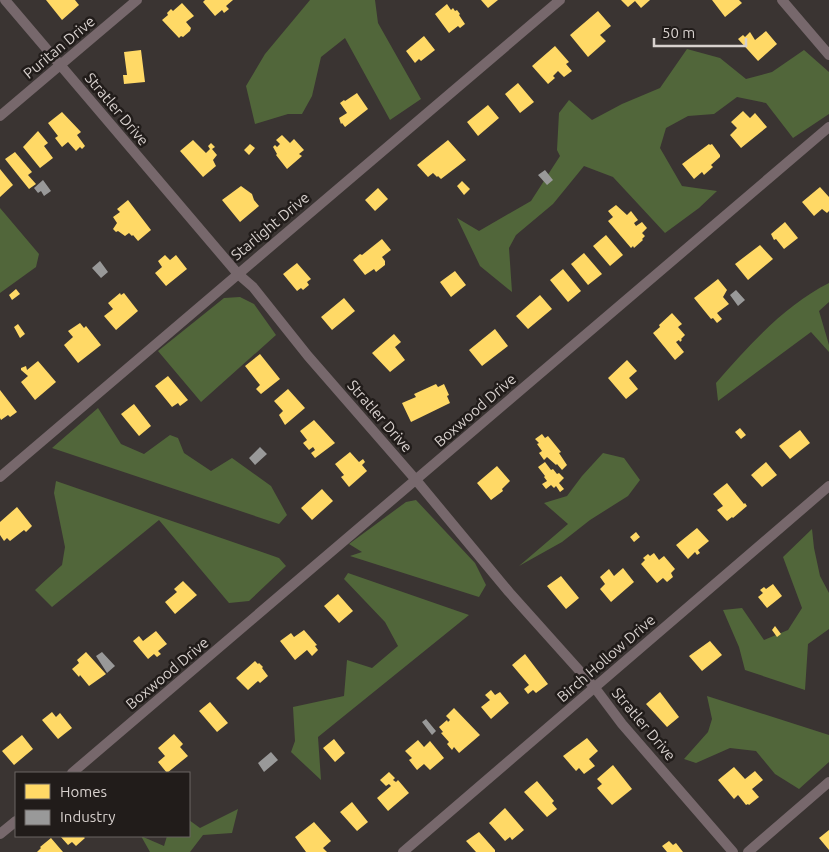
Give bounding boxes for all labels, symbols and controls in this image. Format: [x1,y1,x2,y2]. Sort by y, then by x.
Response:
street label: Puritan Drive [20,12,98,82]
scale bar [654,15,746,47]
text: 50 m [662,24,695,41]
street label: Stratler Drive [82,69,152,149]
street label: Starlight Drive [228,188,312,264]
street label: Boxwood Drive [431,370,519,450]
street label: Stratler Drive [344,377,416,455]
street label: Birch Hollow Drive [554,611,658,705]
street label: Boxwood Drive [122,634,212,712]
street label: Stratler Drive [609,684,679,764]
legend [15,772,190,837]
text: Homes [60,783,107,800]
text: Industry [60,808,115,825]

